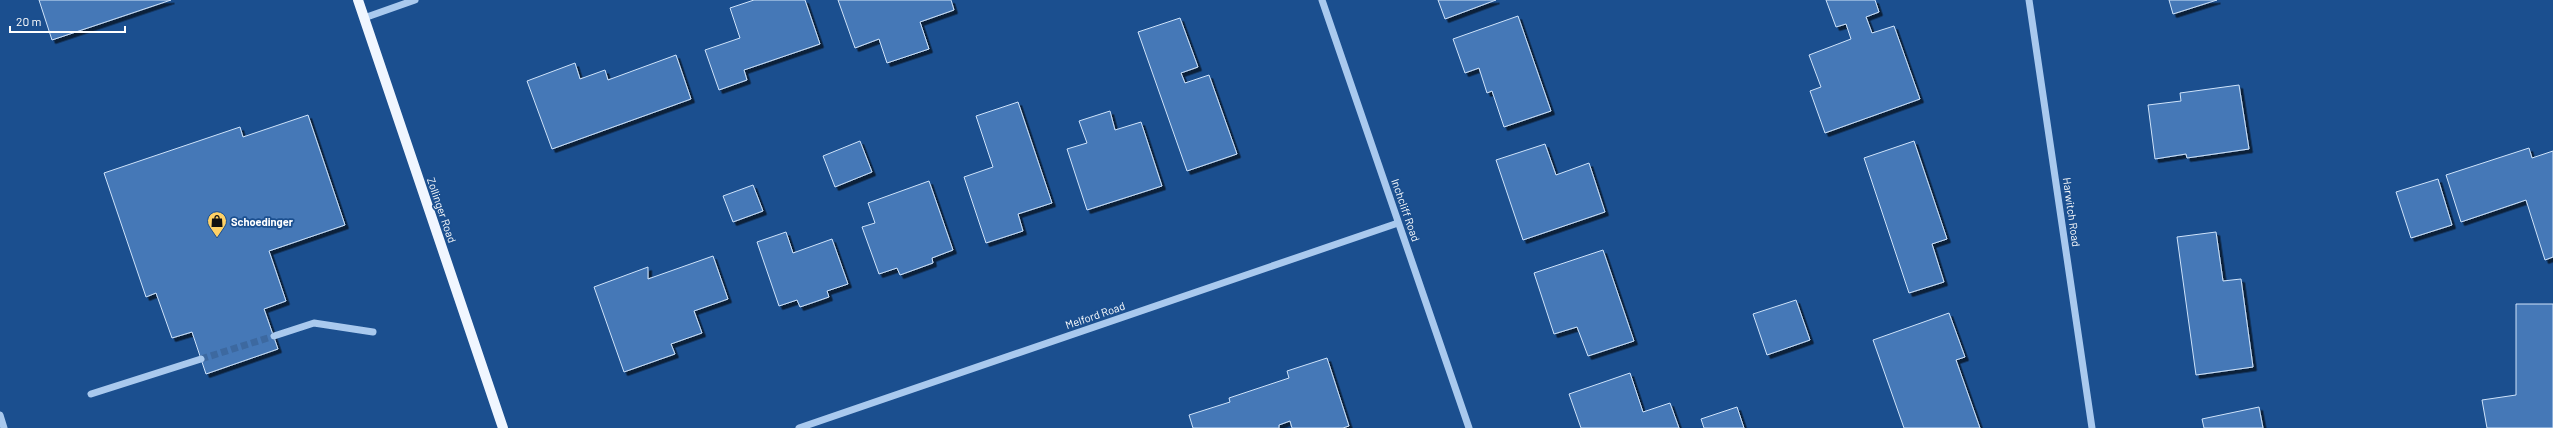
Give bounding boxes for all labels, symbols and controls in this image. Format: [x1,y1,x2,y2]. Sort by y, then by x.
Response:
scale bar [10,8,125,34]
text: 20 m [16,14,42,28]
street label: Zollinger Road [425,176,459,244]
street label: Harwitch Road [2061,176,2083,248]
street label: Inchcliff Road [1389,177,1423,243]
shop icon: Schoedinger [206,210,228,238]
place label: Schoedinger [231,215,294,228]
street label: Melford Road [1064,299,1126,331]

